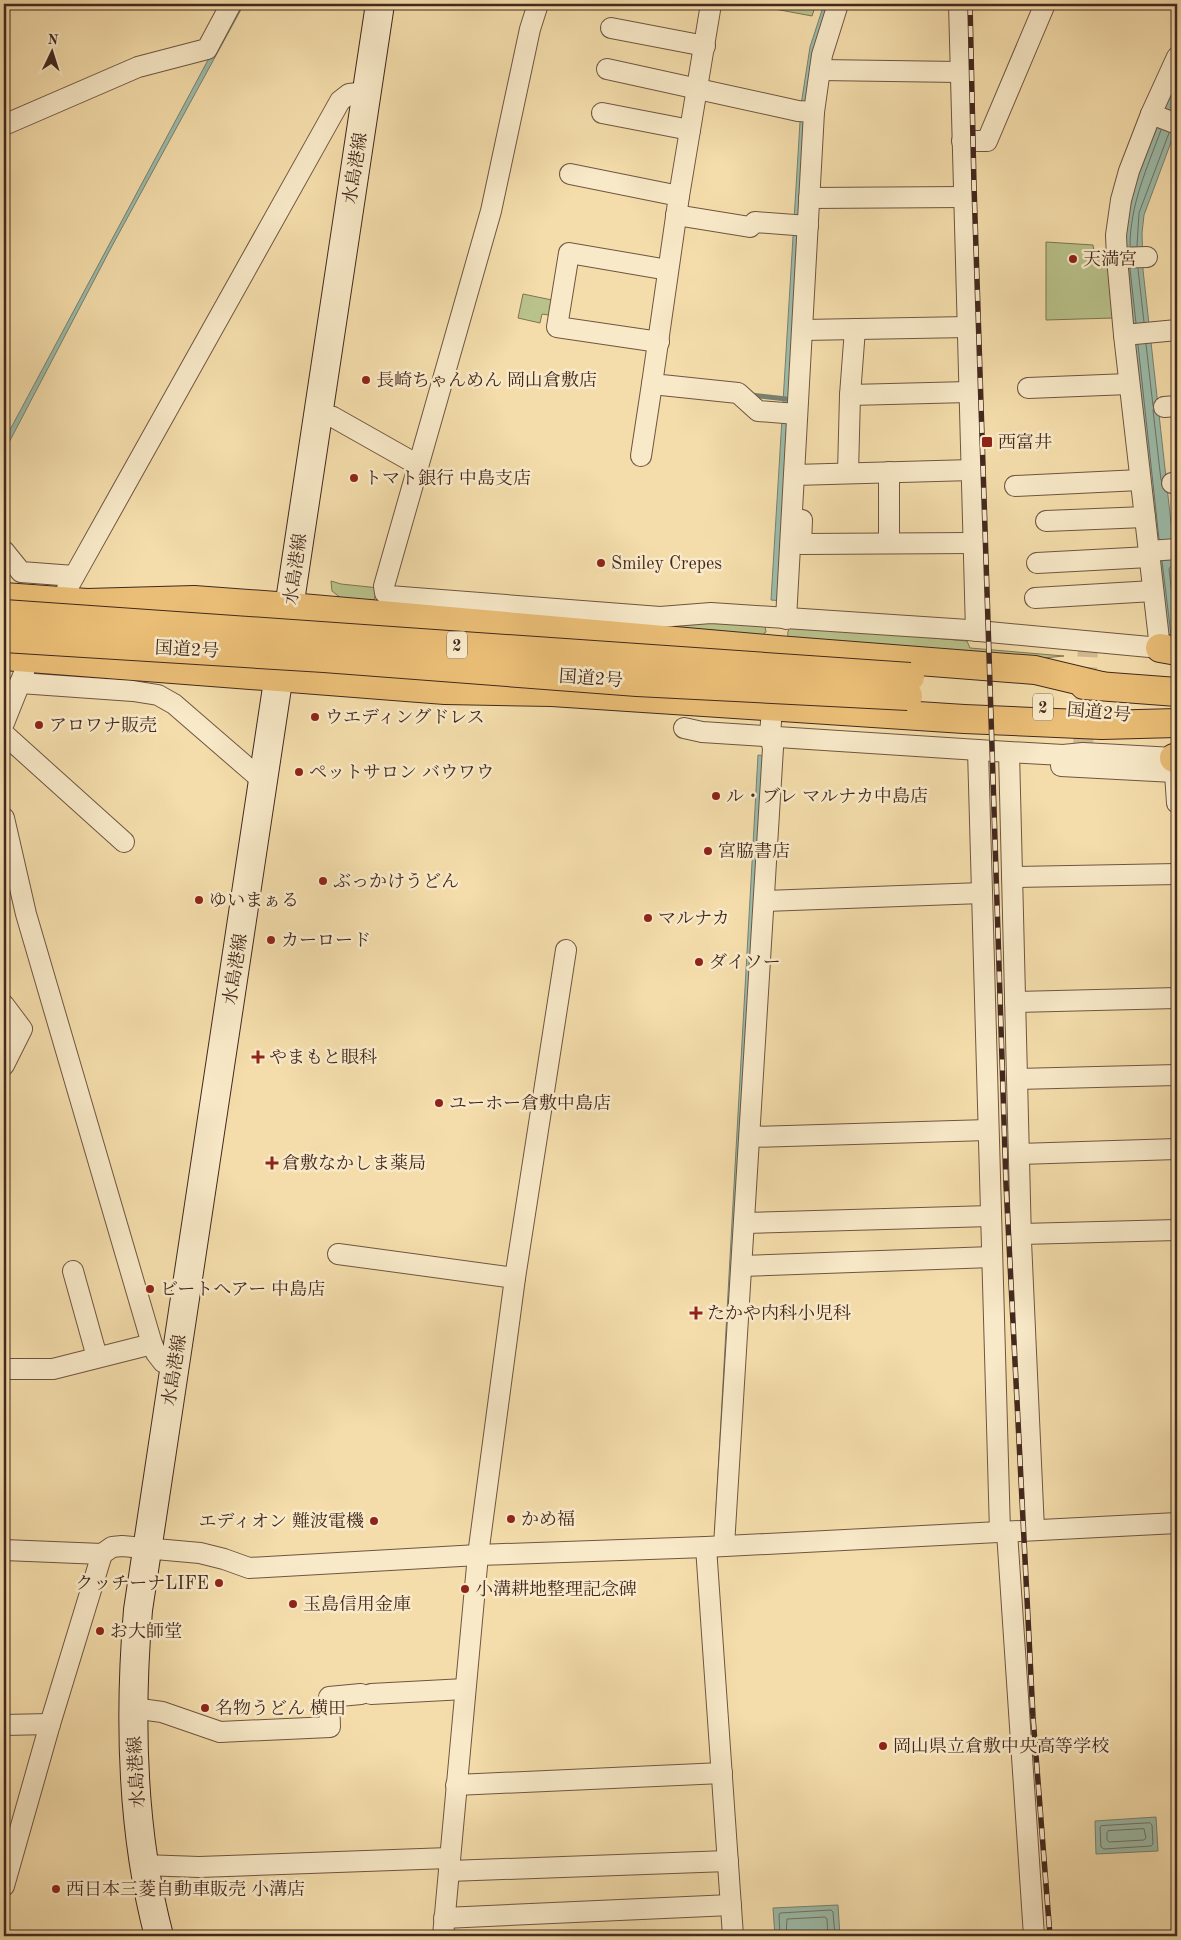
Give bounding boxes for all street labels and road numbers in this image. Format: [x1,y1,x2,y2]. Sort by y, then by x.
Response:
street label: 水島港線 [339,131,371,205]
street label: 水島港線 [280,532,310,606]
road number: 2 [447,632,467,658]
street label: 国道2号 [154,637,220,661]
street label: 国道2号 [558,666,624,690]
road number: 2 [1033,694,1053,720]
street label: 国道2号 [1066,699,1132,725]
street label: 水島港線 [219,932,251,1006]
street label: 水島港線 [158,1333,190,1407]
street label: 水島港線 [124,1736,148,1808]

